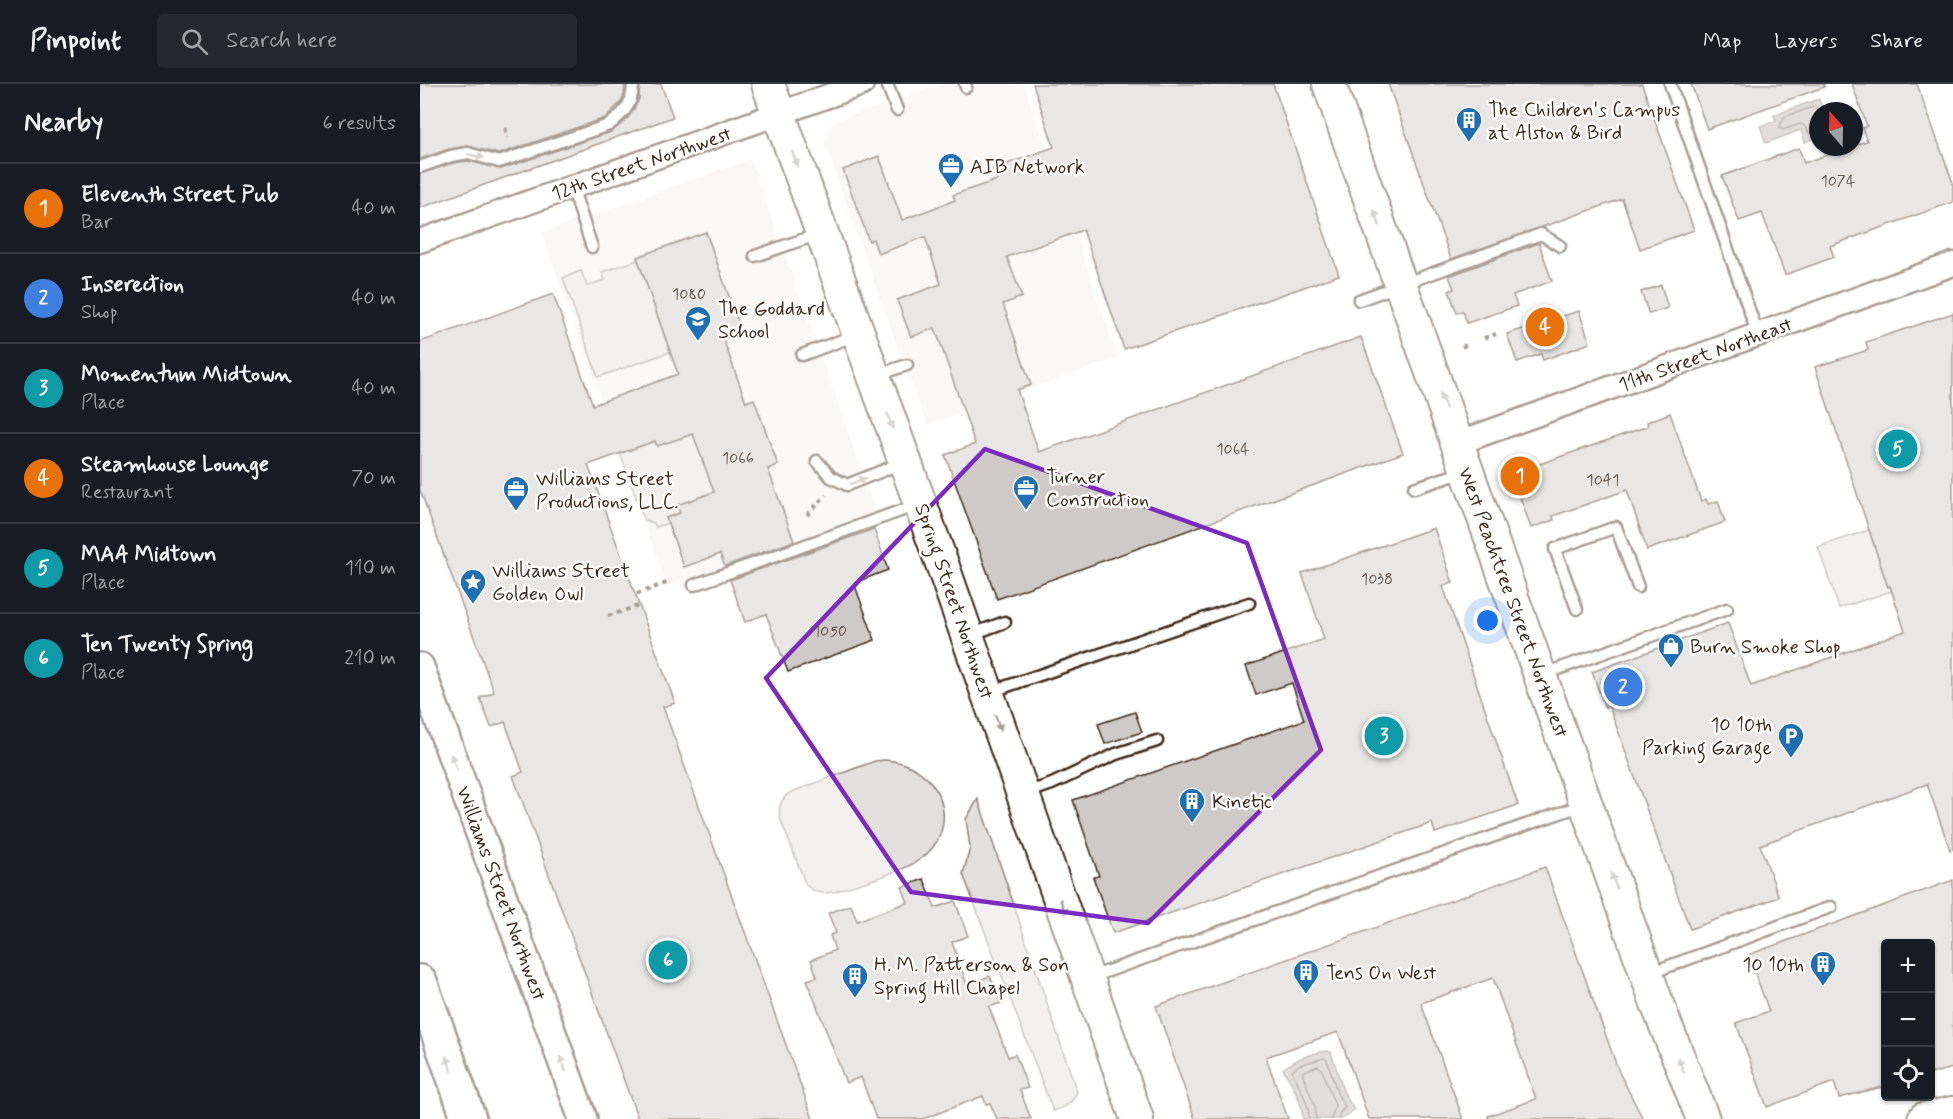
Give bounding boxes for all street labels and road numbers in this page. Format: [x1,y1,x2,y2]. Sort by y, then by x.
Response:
street label: 12th Street Northwest [548,121,735,208]
street label: 11th Street Northeast [1615,311,1796,399]
street label: West Peachtree Street Northwest [1451,463,1574,742]
street label: Spring Street Northwest [906,500,1000,704]
street label: Williams Street Northwest [449,782,552,1005]

